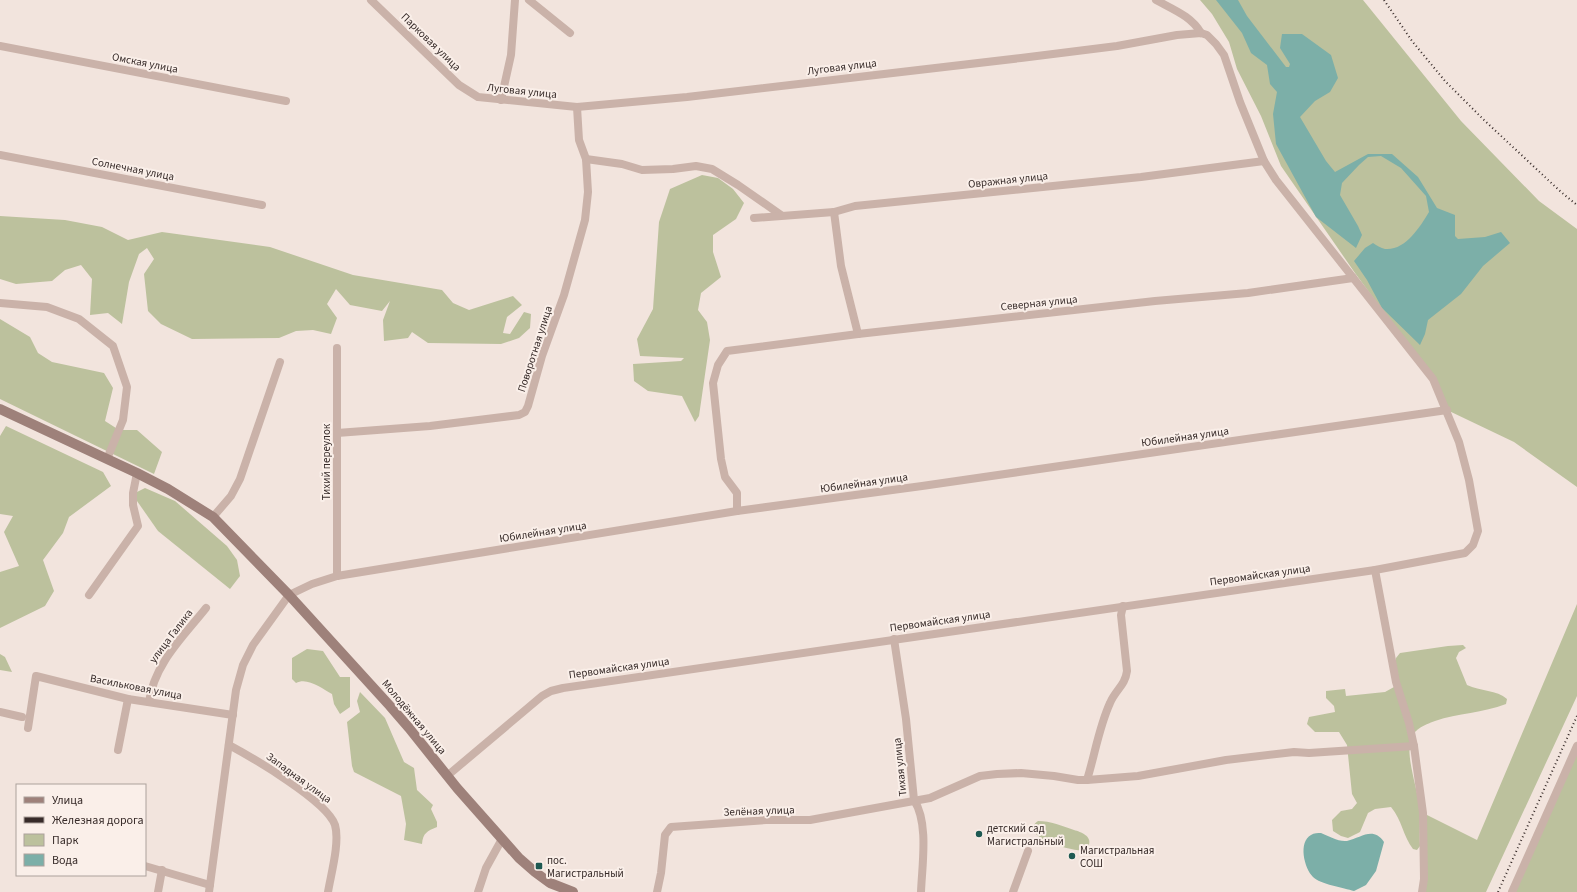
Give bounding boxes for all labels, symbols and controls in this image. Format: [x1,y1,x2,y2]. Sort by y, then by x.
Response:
street label: Парковая улица [398,10,464,74]
street label: Омская улица [111,49,179,77]
street label: Луговая улица [806,55,878,79]
street label: Луговая улица [486,80,558,102]
street label: Солнечная улица [90,154,176,184]
street label: Овражная улица [967,168,1049,192]
street label: Северная улица [1000,292,1078,314]
street label: Поворотная улица [514,304,556,394]
street label: Тихий переулок [319,423,334,500]
street label: Юбилейная улица [1140,423,1230,451]
street label: Юбилейная улица [819,469,909,497]
street label: Юбилейная улица [498,518,588,546]
street label: Первомайская улица [1209,561,1311,589]
street label: улица Галика [146,606,196,666]
street label: Первомайская улица [889,607,991,635]
street label: Первомайская улица [568,654,670,682]
street label: Васильковая улица [89,671,183,703]
street label: Молодёжная улица [378,677,450,757]
street label: Тихая улица [889,737,911,797]
street label: Западная улица [263,749,335,807]
legend [16,784,146,876]
text: Улица [52,792,83,809]
street label: Зелёная улица [723,802,795,820]
text: Железная дорога [52,812,144,829]
place label: детский сад Магистральный [987,821,1064,849]
marker: детский сад Магистральный [974,829,984,839]
text: Парк [52,832,78,849]
place label: Магистральная СОШ [1080,843,1154,871]
marker: Магистральная СОШ [1067,851,1077,861]
text: Вода [52,852,78,869]
place label: пос. Магистральный [547,853,624,881]
marker: пос. Магистральный [534,861,544,871]

